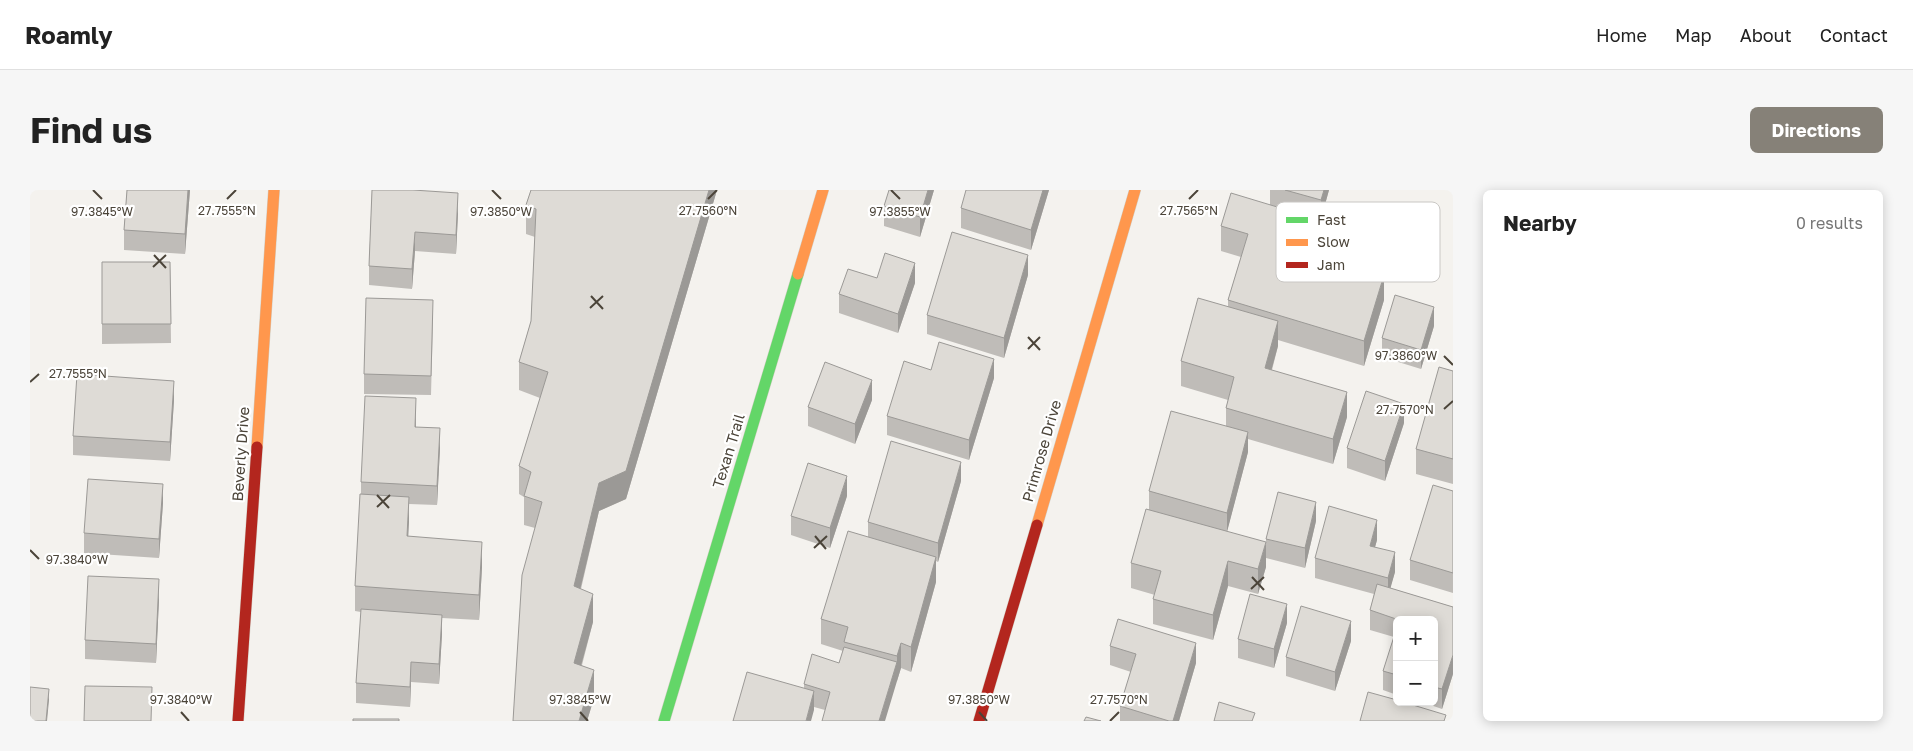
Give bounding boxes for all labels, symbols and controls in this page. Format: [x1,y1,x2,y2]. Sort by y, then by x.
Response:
text: Roamly [25,20,113,49]
text: Home [1596,24,1647,46]
text: Map [1675,24,1712,46]
text: About [1740,24,1792,46]
text: Contact [1820,24,1888,46]
button: Directions [1750,107,1883,153]
text: Find us [30,109,152,151]
legend [1276,202,1440,282]
text: 27.7555°N [198,203,256,218]
text: 27.7560°N [679,203,737,218]
text: 27.7565°N [1160,203,1218,218]
text: 97.3845°W [71,204,133,219]
text: 97.3850°W [470,204,533,219]
text: 97.3855°W [869,204,931,219]
text: Nearby [1503,210,1577,236]
text: Fast [1317,211,1346,228]
text: 0 results [1796,213,1863,233]
text: Slow [1317,233,1350,250]
text: Jam [1317,256,1345,273]
text: 97.3860°W [1375,348,1438,363]
text: 27.7555°N [49,366,107,381]
street label: Primrose Drive [1018,397,1064,504]
text: 27.7570°N [1376,402,1434,417]
street label: Beverly Drive [228,406,252,502]
street label: Texan Trail [708,411,748,490]
text: 97.3840°W [46,552,109,567]
map controls [1393,616,1438,706]
button: + [1393,616,1438,661]
button: − [1393,661,1438,706]
text: 97.3840°W [150,692,213,707]
text: 97.3845°W [549,692,611,707]
text: 97.3850°W [948,692,1011,707]
text: 27.7570°N [1090,692,1148,707]

